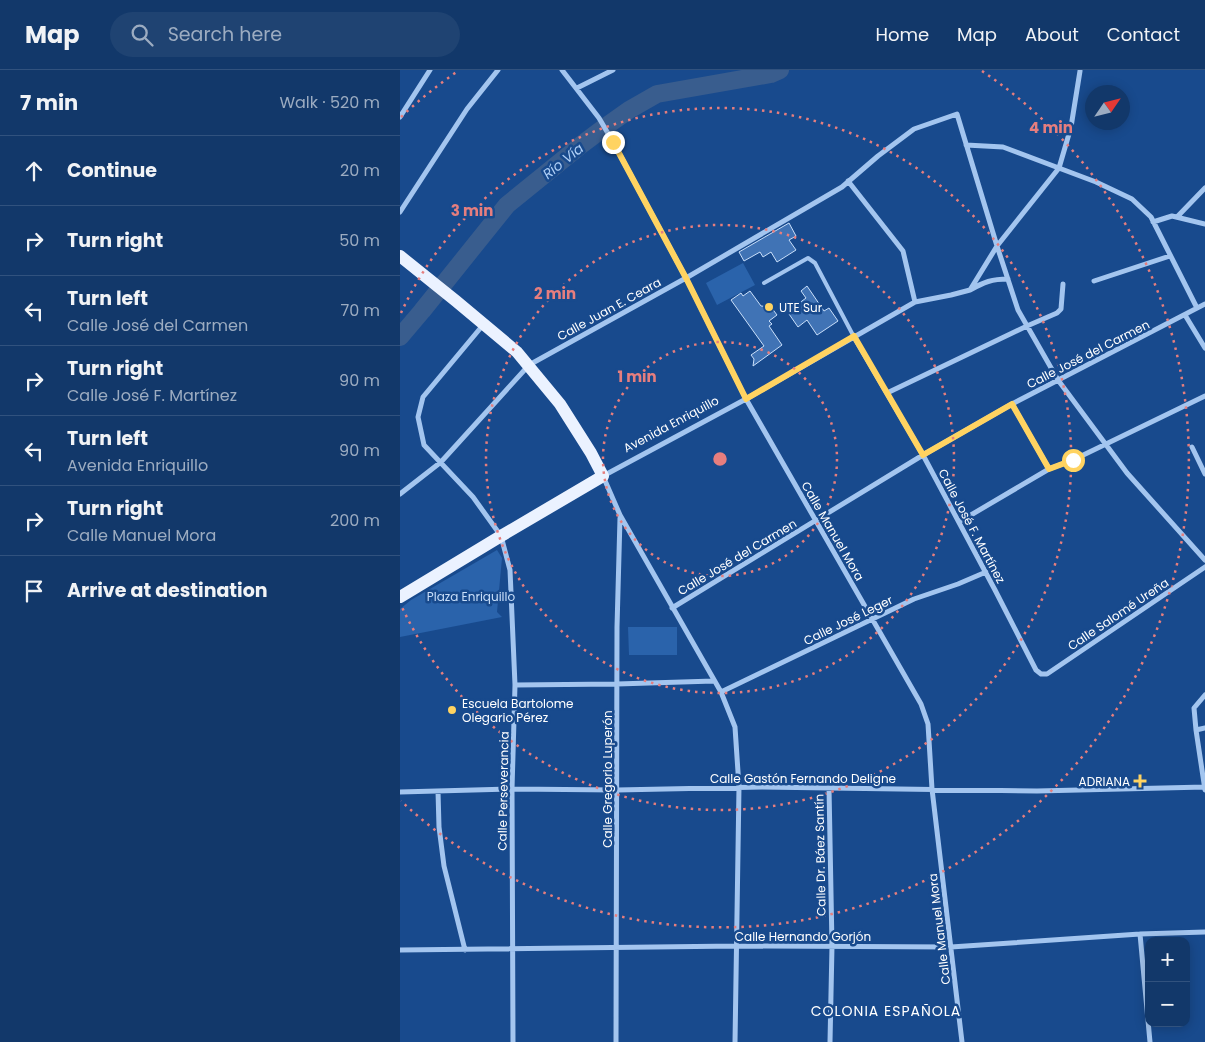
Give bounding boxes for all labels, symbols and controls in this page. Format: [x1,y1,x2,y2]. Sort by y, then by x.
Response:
search box [110,12,460,57]
text: Map [25,18,80,51]
icon: search [128,21,156,49]
text: Search here [168,21,282,48]
text: Home [875,22,929,47]
text: Map [957,22,997,47]
text: About [1025,22,1079,47]
text: Contact [1107,22,1180,47]
north arrow [1085,85,1130,130]
text: 7 min [20,88,78,117]
text: Walk · 520 m [279,91,380,114]
text: 4 min [1029,117,1073,138]
route end [602,131,625,154]
water label: Río Vía [538,138,588,184]
icon: ahead [20,157,48,185]
text: Continue [67,157,157,184]
text: 20 m [340,159,380,182]
text: 3 min [451,200,493,221]
icon: right [20,227,48,255]
text: Turn right [67,227,163,254]
text: 50 m [339,229,380,252]
street label: Calle Juan E. Ceara [554,273,664,345]
text: 2 min [534,283,576,304]
text: Turn left [67,285,148,312]
icon: left [20,297,48,325]
text: 70 m [340,299,380,322]
place label: UTE Sur [779,299,823,316]
marker: UTE Sur [763,301,775,313]
text: Calle José del Carmen [67,314,248,337]
street label: Calle José del Carmen [1024,316,1152,392]
text: Turn right [67,355,163,382]
text: 1 min [617,366,657,387]
icon: right [20,367,48,395]
text: 90 m [339,369,380,392]
text: Calle José F. Martínez [67,384,237,407]
street label: Avenida Enriquillo [620,391,722,456]
text: Turn left [67,425,148,452]
icon: left [20,437,48,465]
text: 90 m [339,439,380,462]
route start [1062,449,1085,472]
centre of rings [711,450,729,468]
text: Avenida Enriquillo [67,454,208,477]
street label: Calle José F. Martínez [935,466,1009,586]
street label: Calle Manuel Mora [798,478,868,584]
text: Turn right [67,495,163,522]
icon: right [20,507,48,535]
text: 200 m [330,509,380,532]
street label: Calle José del Carmen [674,515,800,599]
text: Calle Manuel Mora [67,524,216,547]
street label: Calle Salomé Ureña [1064,574,1172,654]
icon: arrive [20,577,48,605]
text: Arrive at destination [67,577,268,604]
park label: Plaza Enriquillo [427,588,516,605]
street label: Calle José Leger [800,591,896,649]
place label: Escuela Bartolome Olegario Pérez [462,695,574,726]
marker: Escuela Bartolome Olegario Pérez [446,704,458,716]
street label: Calle Gregorio Luperón [599,710,616,848]
street label: Calle Perseverancia [493,731,513,851]
street label: Calle Gastón Fernando Deligne [710,770,896,787]
place label: ADRIANA [1079,773,1130,790]
marker: ADRIANA [1134,775,1146,787]
street label: Calle Dr. Báez Santín [810,794,830,916]
street label: Calle Manuel Mora [924,872,954,986]
street label: Calle Hernando Gorjón [735,928,871,945]
map controls [1145,937,1190,1027]
button: + [1145,937,1190,982]
button: − [1145,982,1190,1027]
district label: COLONIA ESPAÑOLA [811,1001,961,1021]

